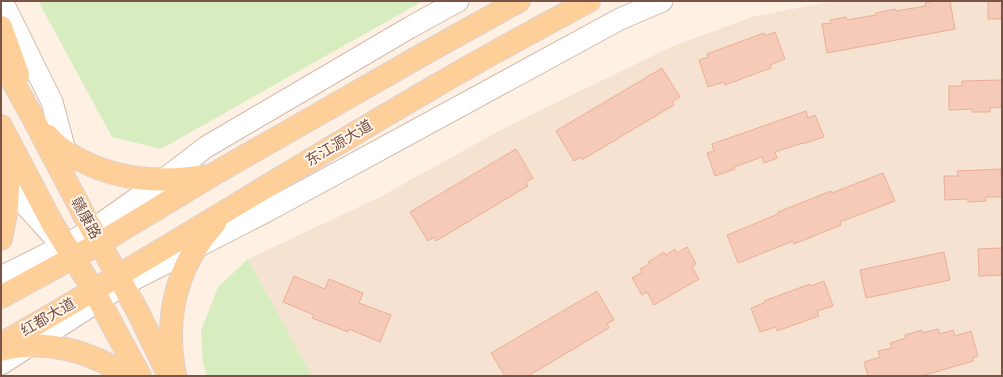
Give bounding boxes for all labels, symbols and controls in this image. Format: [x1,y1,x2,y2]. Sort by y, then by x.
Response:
street label: 东江源大道 [302,116,376,170]
street label: 赣康路 [67,194,105,242]
street label: 红都大道 [18,294,78,340]

